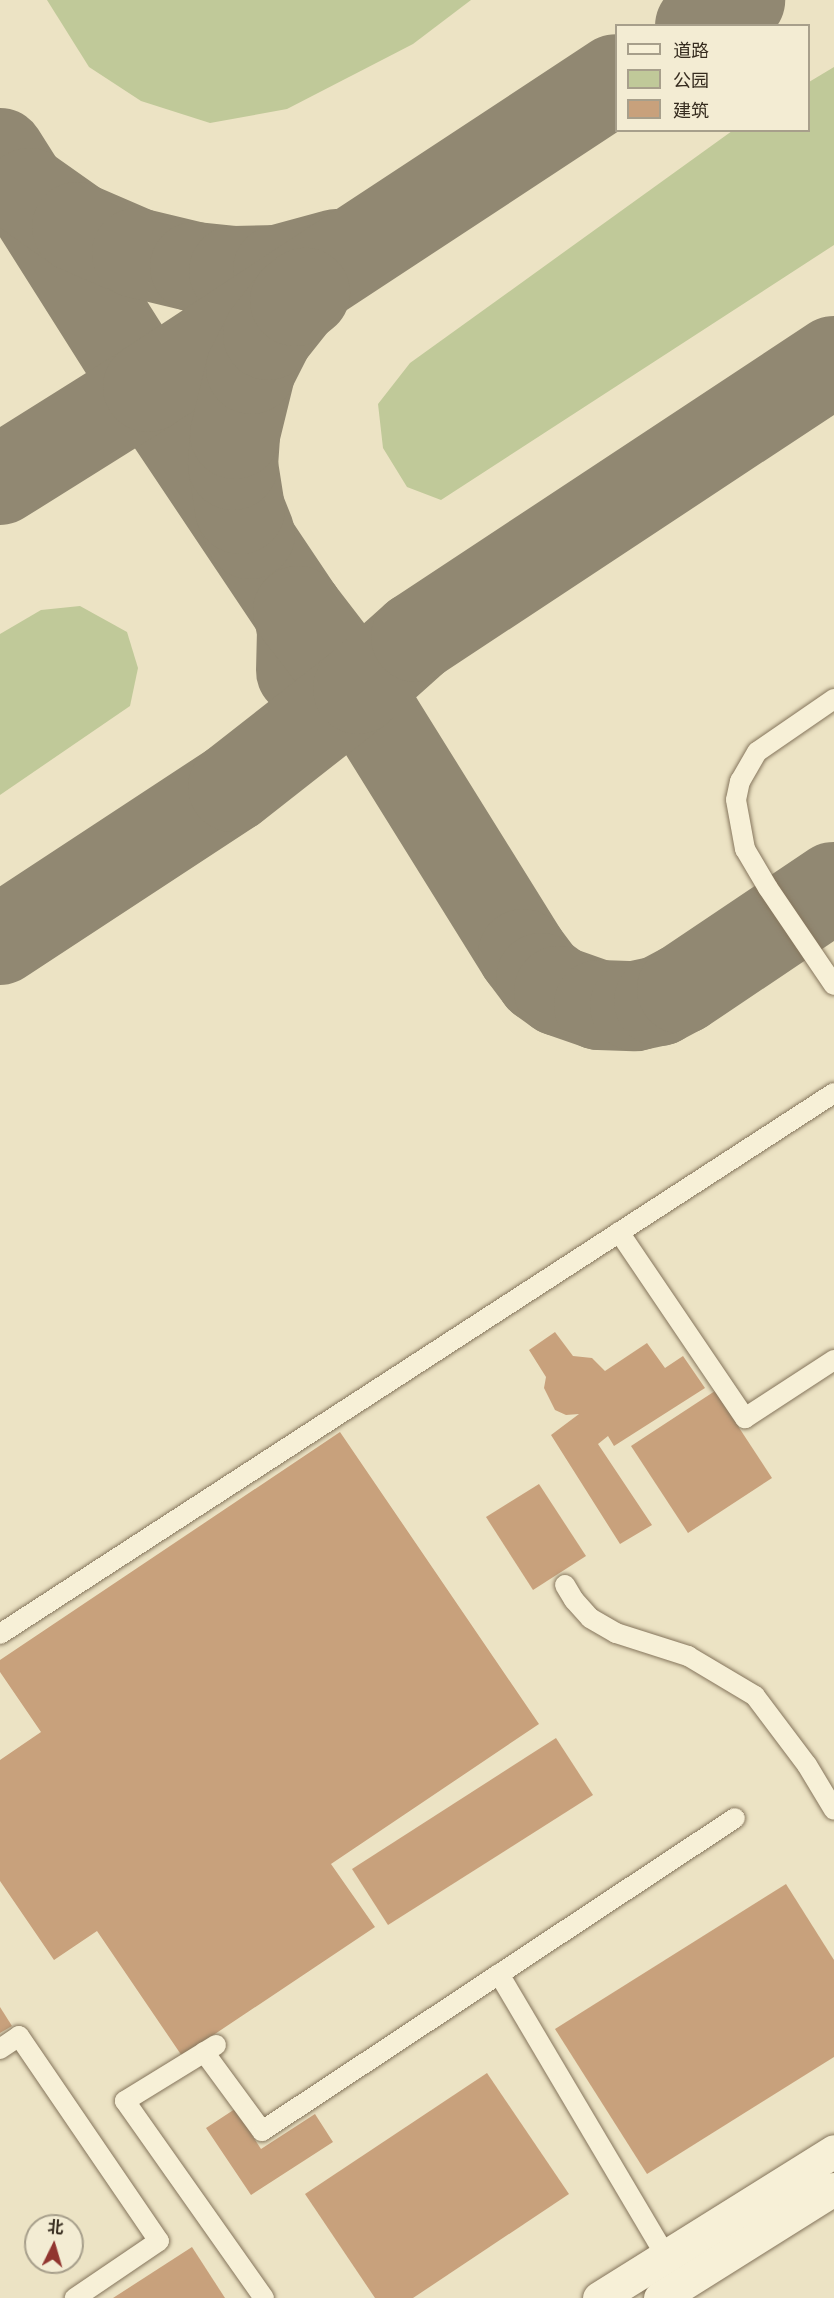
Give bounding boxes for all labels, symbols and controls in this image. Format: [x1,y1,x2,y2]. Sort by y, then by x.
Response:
legend [615,24,810,132]
text: 道路 [673,40,709,62]
text: 公园 [673,70,709,92]
text: 建筑 [673,100,709,122]
north arrow [24,2214,84,2274]
text: 北 [47,2217,64,2238]

